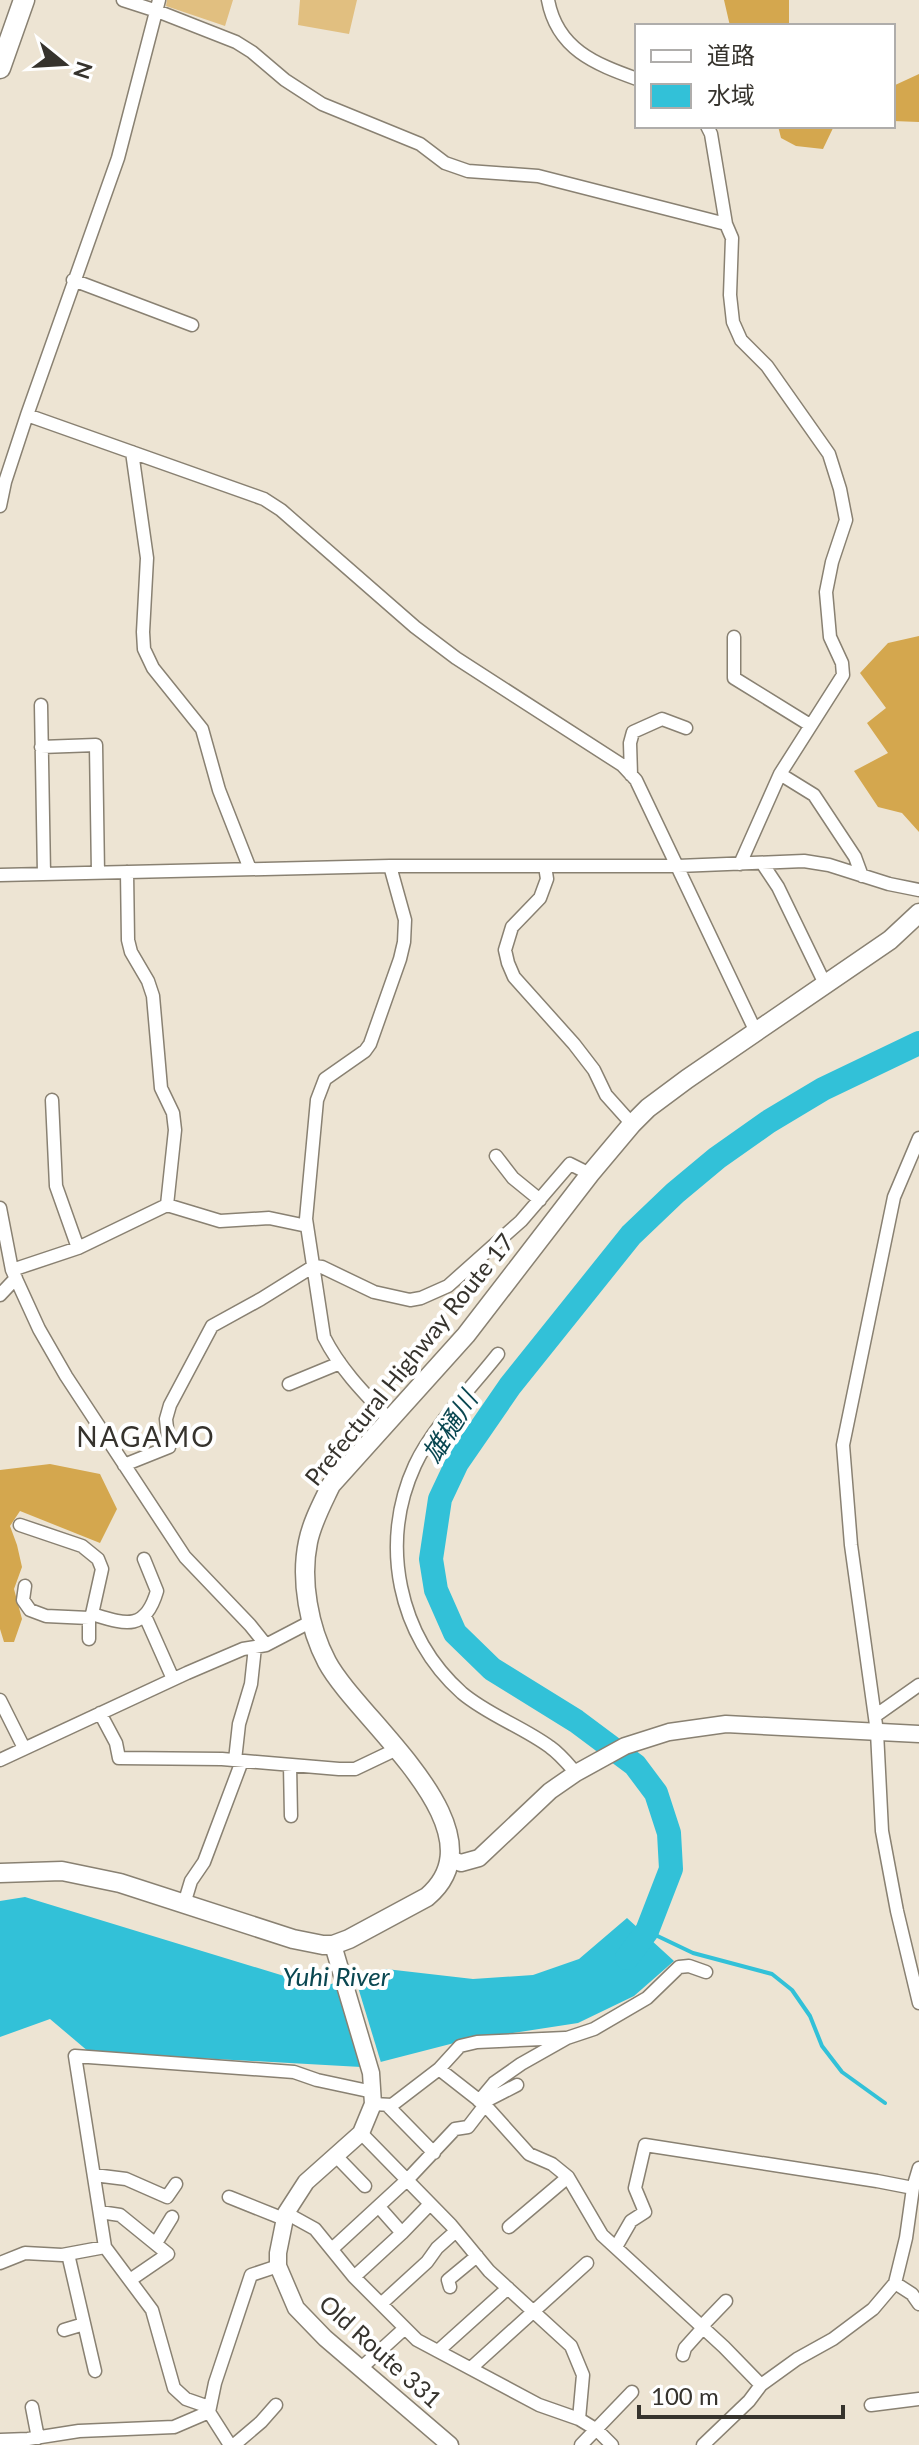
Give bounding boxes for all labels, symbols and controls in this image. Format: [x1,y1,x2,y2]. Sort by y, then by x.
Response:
north arrow [24,24,104,104]
legend [635,24,895,128]
text: 道路 [707,40,755,69]
text: N [68,58,99,83]
text: 水域 [707,80,755,109]
street label: Prefectural Highway Route 17 [298,1227,519,1491]
water label: 雄樋川 [415,1382,485,1468]
district label: NAGAMO [76,1419,216,1453]
water label: Yuhi River [282,1960,391,1992]
street label: Old Route 331 [314,2288,448,2413]
scale bar [639,2369,843,2419]
text: 100 m [651,2381,719,2410]

